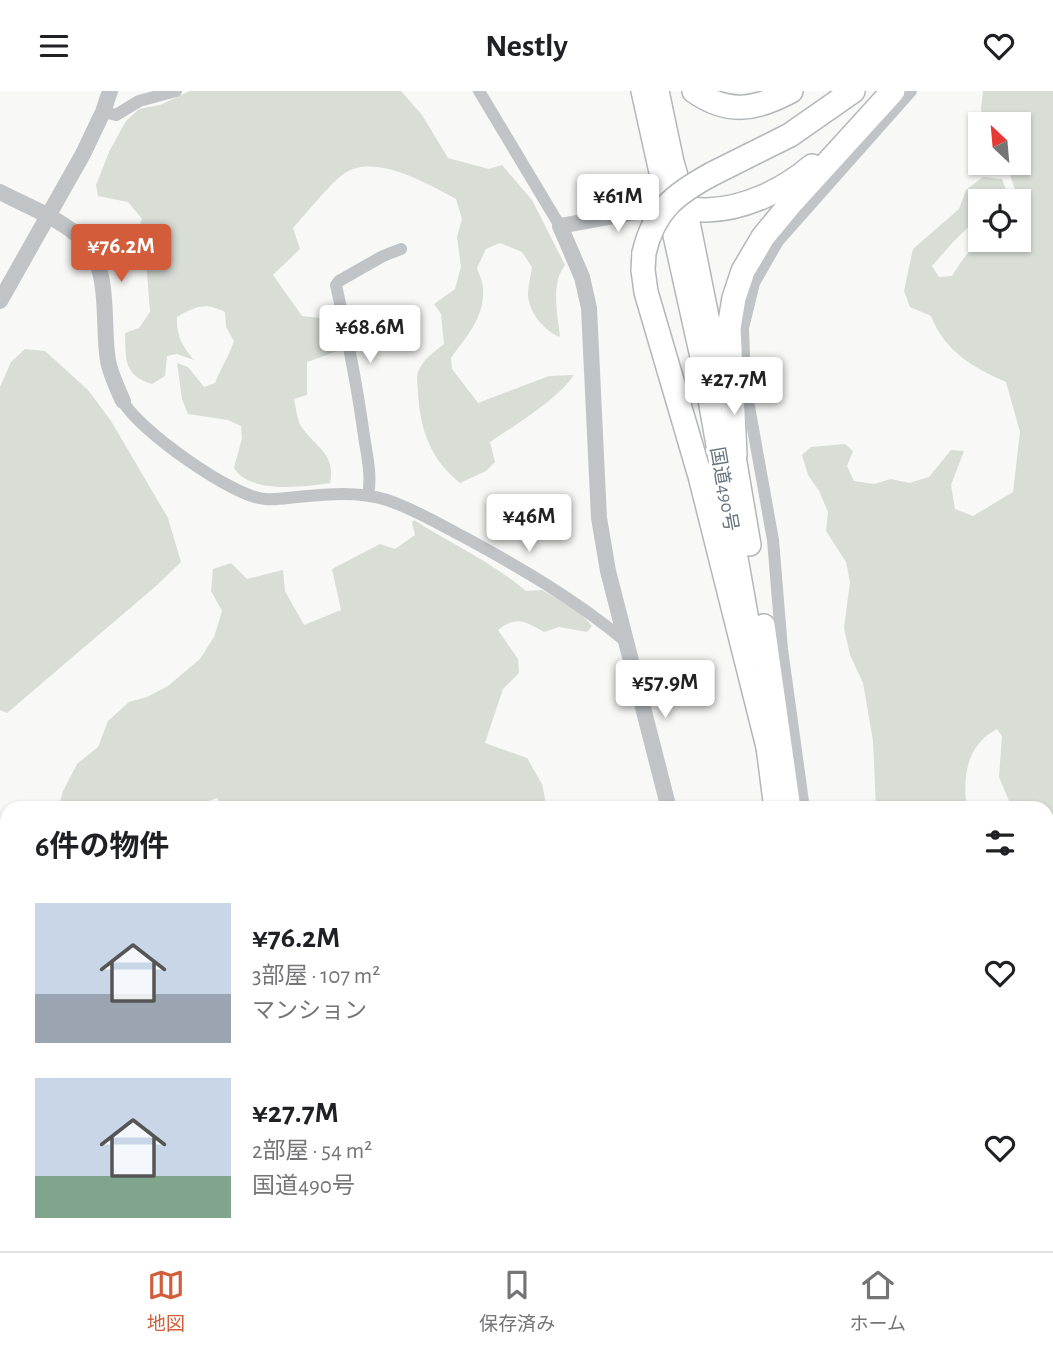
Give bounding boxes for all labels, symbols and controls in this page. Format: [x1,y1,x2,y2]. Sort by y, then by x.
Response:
icon: menu [35,27,73,65]
icon: heart [980,27,1018,65]
text: Nestly [485,30,568,62]
north arrow [968,112,1031,175]
map controls [968,112,1031,252]
pin: ¥61M [577,174,659,234]
text: ¥61M [593,185,643,208]
button: locate [968,189,1031,252]
pin: ¥76.2M [64,225,178,284]
text: ¥76.2M [87,235,155,258]
pin: ¥68.6M [313,306,427,365]
text: ¥68.6M [335,316,405,339]
pin: ¥27.7M [677,357,791,417]
text: ¥27.7M [701,368,767,391]
street label: 国道490号 [707,446,741,533]
pin: ¥46M [488,495,570,554]
text: ¥46M [502,505,556,528]
pin: ¥57.9M [608,661,722,720]
text: ¥57.9M [632,671,698,694]
icon: filters [981,824,1019,862]
text: 6件の物件 [35,832,170,862]
text: ¥76.2M [252,923,340,953]
icon: home [91,931,175,1015]
icon: heart [981,954,1019,992]
text: 3部屋 · 107 m² [252,965,380,988]
text: マンション [252,1000,367,1023]
text: ¥27.7M [252,1098,339,1128]
icon: home [91,1106,175,1190]
icon: heart [981,1129,1019,1167]
text: 2部屋 · 54 m² [252,1140,372,1163]
text: 国道490号 [252,1175,355,1198]
tab: 地図 [147,1266,185,1336]
tab: 保存済み [479,1266,555,1336]
tab: ホーム [849,1266,906,1336]

